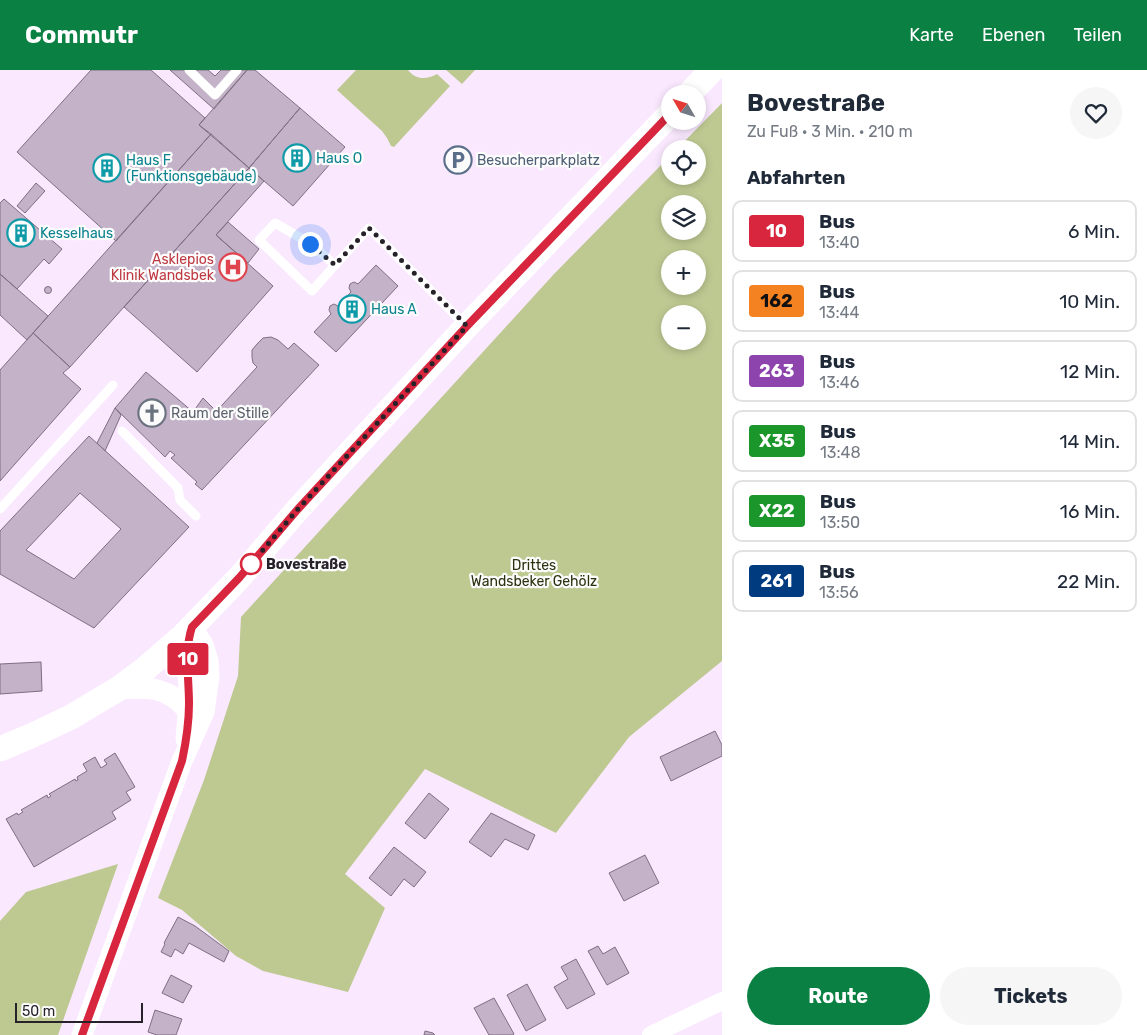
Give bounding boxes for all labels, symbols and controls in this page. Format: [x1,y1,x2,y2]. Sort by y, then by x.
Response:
text: Commutr [25,21,138,49]
text: Karte [909,24,954,46]
text: Ebenen [982,24,1046,46]
text: Teilen [1074,24,1122,46]
north arrow [661,85,706,130]
map controls [661,85,706,350]
button: heart [1070,87,1122,139]
text: Bovestraße [747,89,885,117]
text: Zu Fuß · 3 Min. · 210 m [747,122,913,141]
button: locate [661,140,706,185]
building icon: Haus O [282,143,312,173]
parking icon: Besucherparkplatz [443,145,473,175]
place label: Haus O [316,150,362,167]
place label: Haus F (Funktionsgebäude) [126,152,256,185]
place label: Besucherparkplatz [477,152,600,169]
building icon: Haus F (Funktionsgebäude) [92,153,122,183]
text: Abfahrten [747,166,845,189]
button: layers [661,195,706,240]
text: Bus [819,210,855,233]
building icon: Kesselhaus [6,218,36,248]
text: 10 [766,220,787,242]
text: 6 Min. [1068,220,1120,243]
place label: Kesselhaus [40,225,113,242]
your location [298,232,323,257]
text: 13:40 [819,233,860,252]
button: + [661,250,706,295]
place label: Asklepios Klinik Wandsbek [111,251,215,284]
hospital icon: Asklepios Klinik Wandsbek [218,252,248,282]
text: Bus [819,280,855,303]
text: 162 [760,290,793,312]
text: 10 Min. [1059,290,1120,313]
building icon: Haus A [337,294,367,324]
place label: Haus A [371,301,417,318]
text: 13:44 [819,303,859,322]
button: − [661,305,706,350]
text: Bus [819,350,855,373]
text: 263 [759,360,794,382]
text: 12 Min. [1060,360,1120,383]
text: 13:46 [819,373,859,392]
church icon: Raum der Stille [137,398,167,428]
place label: Raum der Stille [171,405,269,422]
text: Bus [820,420,856,443]
text: X35 [759,430,795,452]
text: 14 Min. [1059,430,1120,453]
text: 13:48 [820,443,861,462]
text: Bus [820,490,856,513]
text: X22 [759,500,795,522]
text: 16 Min. [1060,500,1120,523]
text: 13:50 [820,513,860,532]
marker: Bovestraße [240,553,262,575]
place label: Bovestraße [266,556,347,573]
park label: Drittes Wandsbeker Gehölz [471,557,597,590]
text: Bus [819,560,855,583]
text: 261 [761,570,792,592]
text: 22 Min. [1057,570,1120,593]
text: 13:56 [819,583,859,602]
line badge: 10 [166,643,210,675]
text: 10 [177,648,199,670]
button: Route [747,967,930,1025]
button: Tickets [940,967,1122,1025]
scale bar [15,1000,142,1023]
text: 50 m [22,1003,55,1020]

